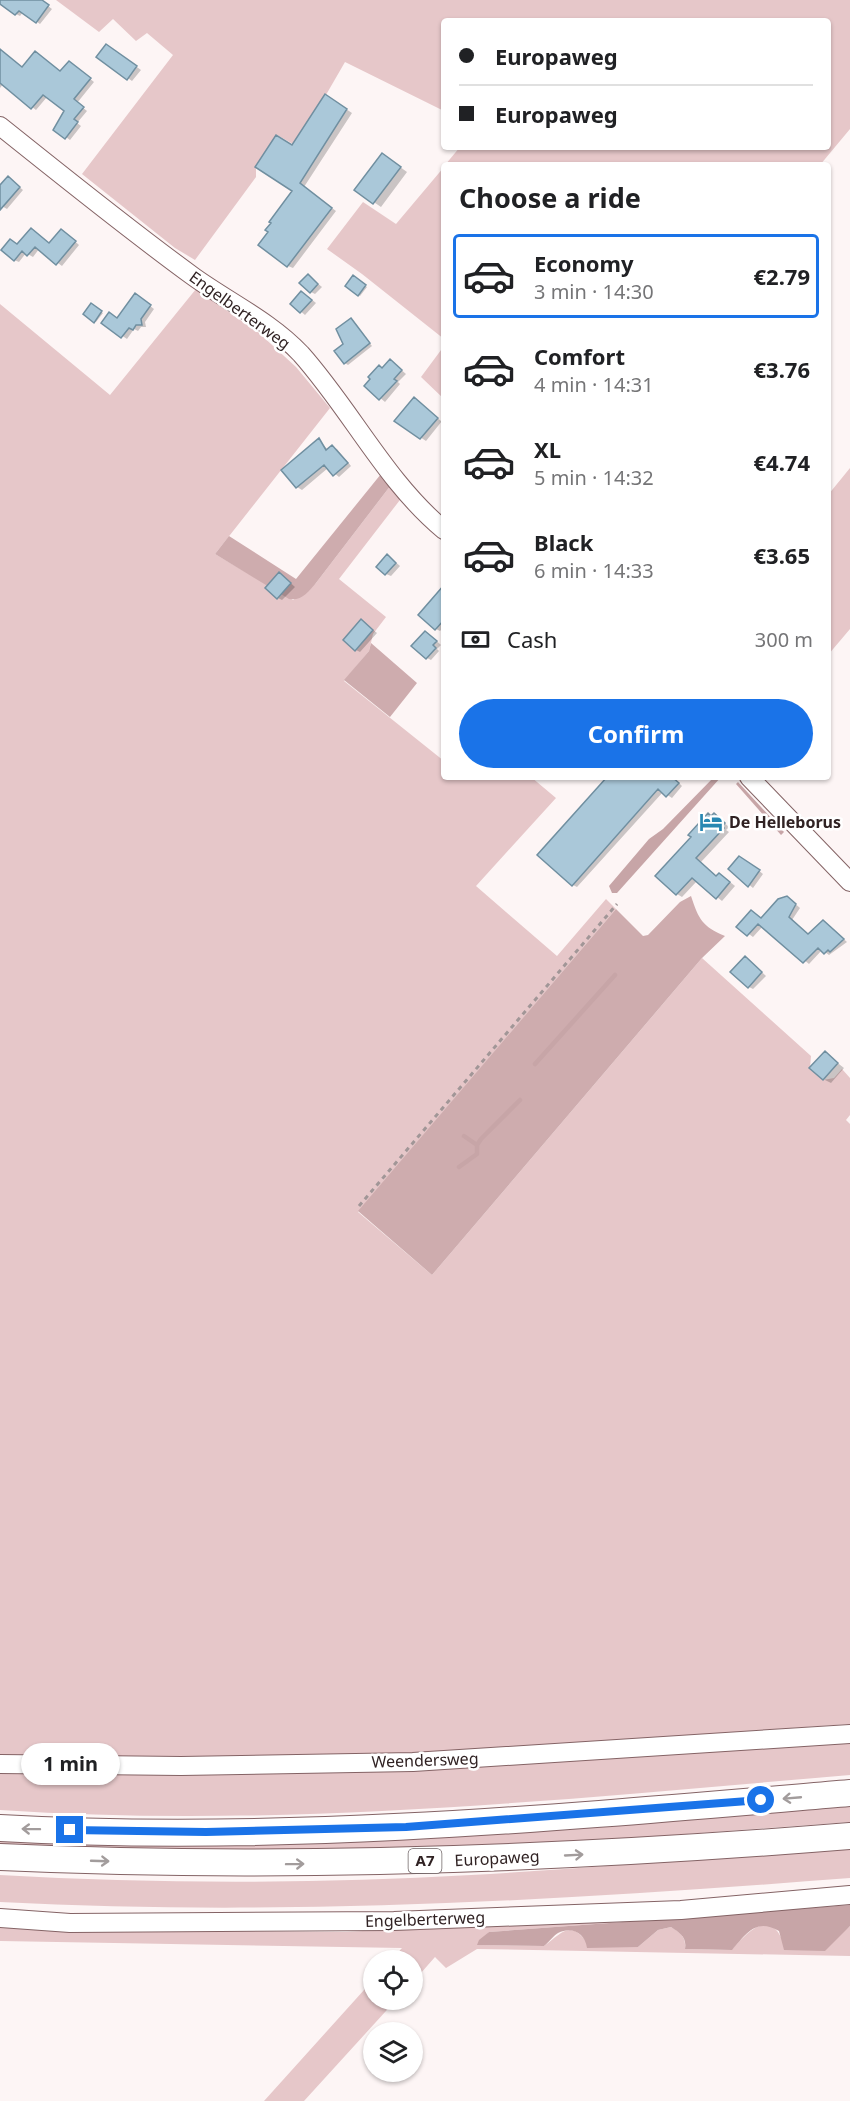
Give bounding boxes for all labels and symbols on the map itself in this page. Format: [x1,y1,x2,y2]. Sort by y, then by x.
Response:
street label: Engelberterweg [185,266,295,354]
hotel icon: De Helleborus [698,809,724,835]
place label: De Helleborus [729,811,841,833]
callout: 1 min [20,1743,119,1785]
street label: Weendersweg [371,1747,479,1773]
route start [747,1786,774,1813]
one-way arrow [782,1793,802,1804]
route end [56,1816,83,1843]
one-way arrow [21,1823,41,1834]
street label: Europaweg [454,1845,540,1871]
road number: A7 [408,1849,442,1873]
one-way arrow [564,1849,584,1860]
one-way arrow [90,1855,110,1867]
one-way arrow [285,1858,305,1870]
street label: Engelberterweg [365,1906,485,1932]

